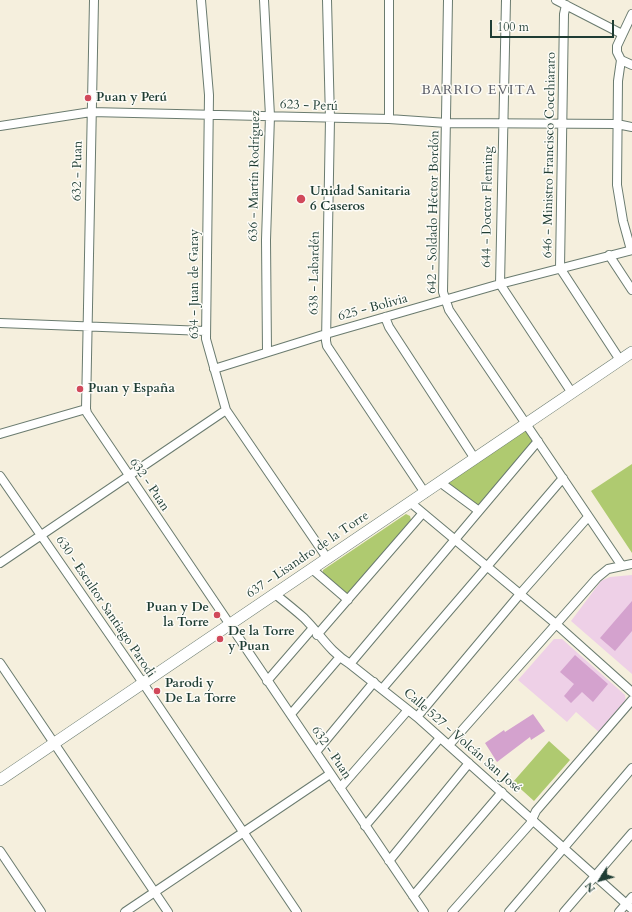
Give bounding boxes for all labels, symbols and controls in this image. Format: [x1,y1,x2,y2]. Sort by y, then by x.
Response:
scale bar [492,12,616,38]
text: 100 m [497,19,529,35]
street label: 646 - Ministro Francisco Cocchiararo [540,52,560,258]
district label: BARRIO EVITA [421,83,537,99]
place label: Puan y Perú [96,90,167,106]
marker: Puan y Perú [83,93,93,103]
street label: 623 - Perú [280,97,338,115]
street label: 636 - Martín Rodríguez [246,110,264,242]
street label: 642 - Soldado Héctor Bordón [425,130,443,294]
street label: 632 - Puan [70,141,86,201]
street label: 644 - Doctor Fleming [479,146,497,268]
place label: Unidad Sanitaria 6 Caseros [310,184,411,215]
marker: Unidad Sanitaria 6 Caseros [295,193,307,205]
street label: 634 - Juan de Garay [187,229,203,339]
street label: 638 - Labardén [306,231,324,315]
street label: 625 - Bolivia [336,291,410,325]
place label: Puan y España [88,381,175,397]
marker: Puan y España [75,384,85,394]
street label: 632 - Puan [126,456,172,514]
street label: 637 - Lisandro de la Torre [244,508,372,602]
street label: 630 - Escultor Santiago Parodi [52,533,158,681]
place label: Puan y De la Torre [146,600,209,631]
marker: Puan y De la Torre [212,610,222,620]
place label: De la Torre y Puan [228,624,295,655]
marker: De la Torre y Puan [215,634,225,644]
place label: Parodi y De La Torre [165,676,236,707]
street label: Calle 527 - Volcán San José [400,685,524,797]
marker: Parodi y De La Torre [152,686,162,696]
street label: 632 - Puan [308,724,354,782]
north arrow [580,860,620,900]
text: N [581,879,599,896]

